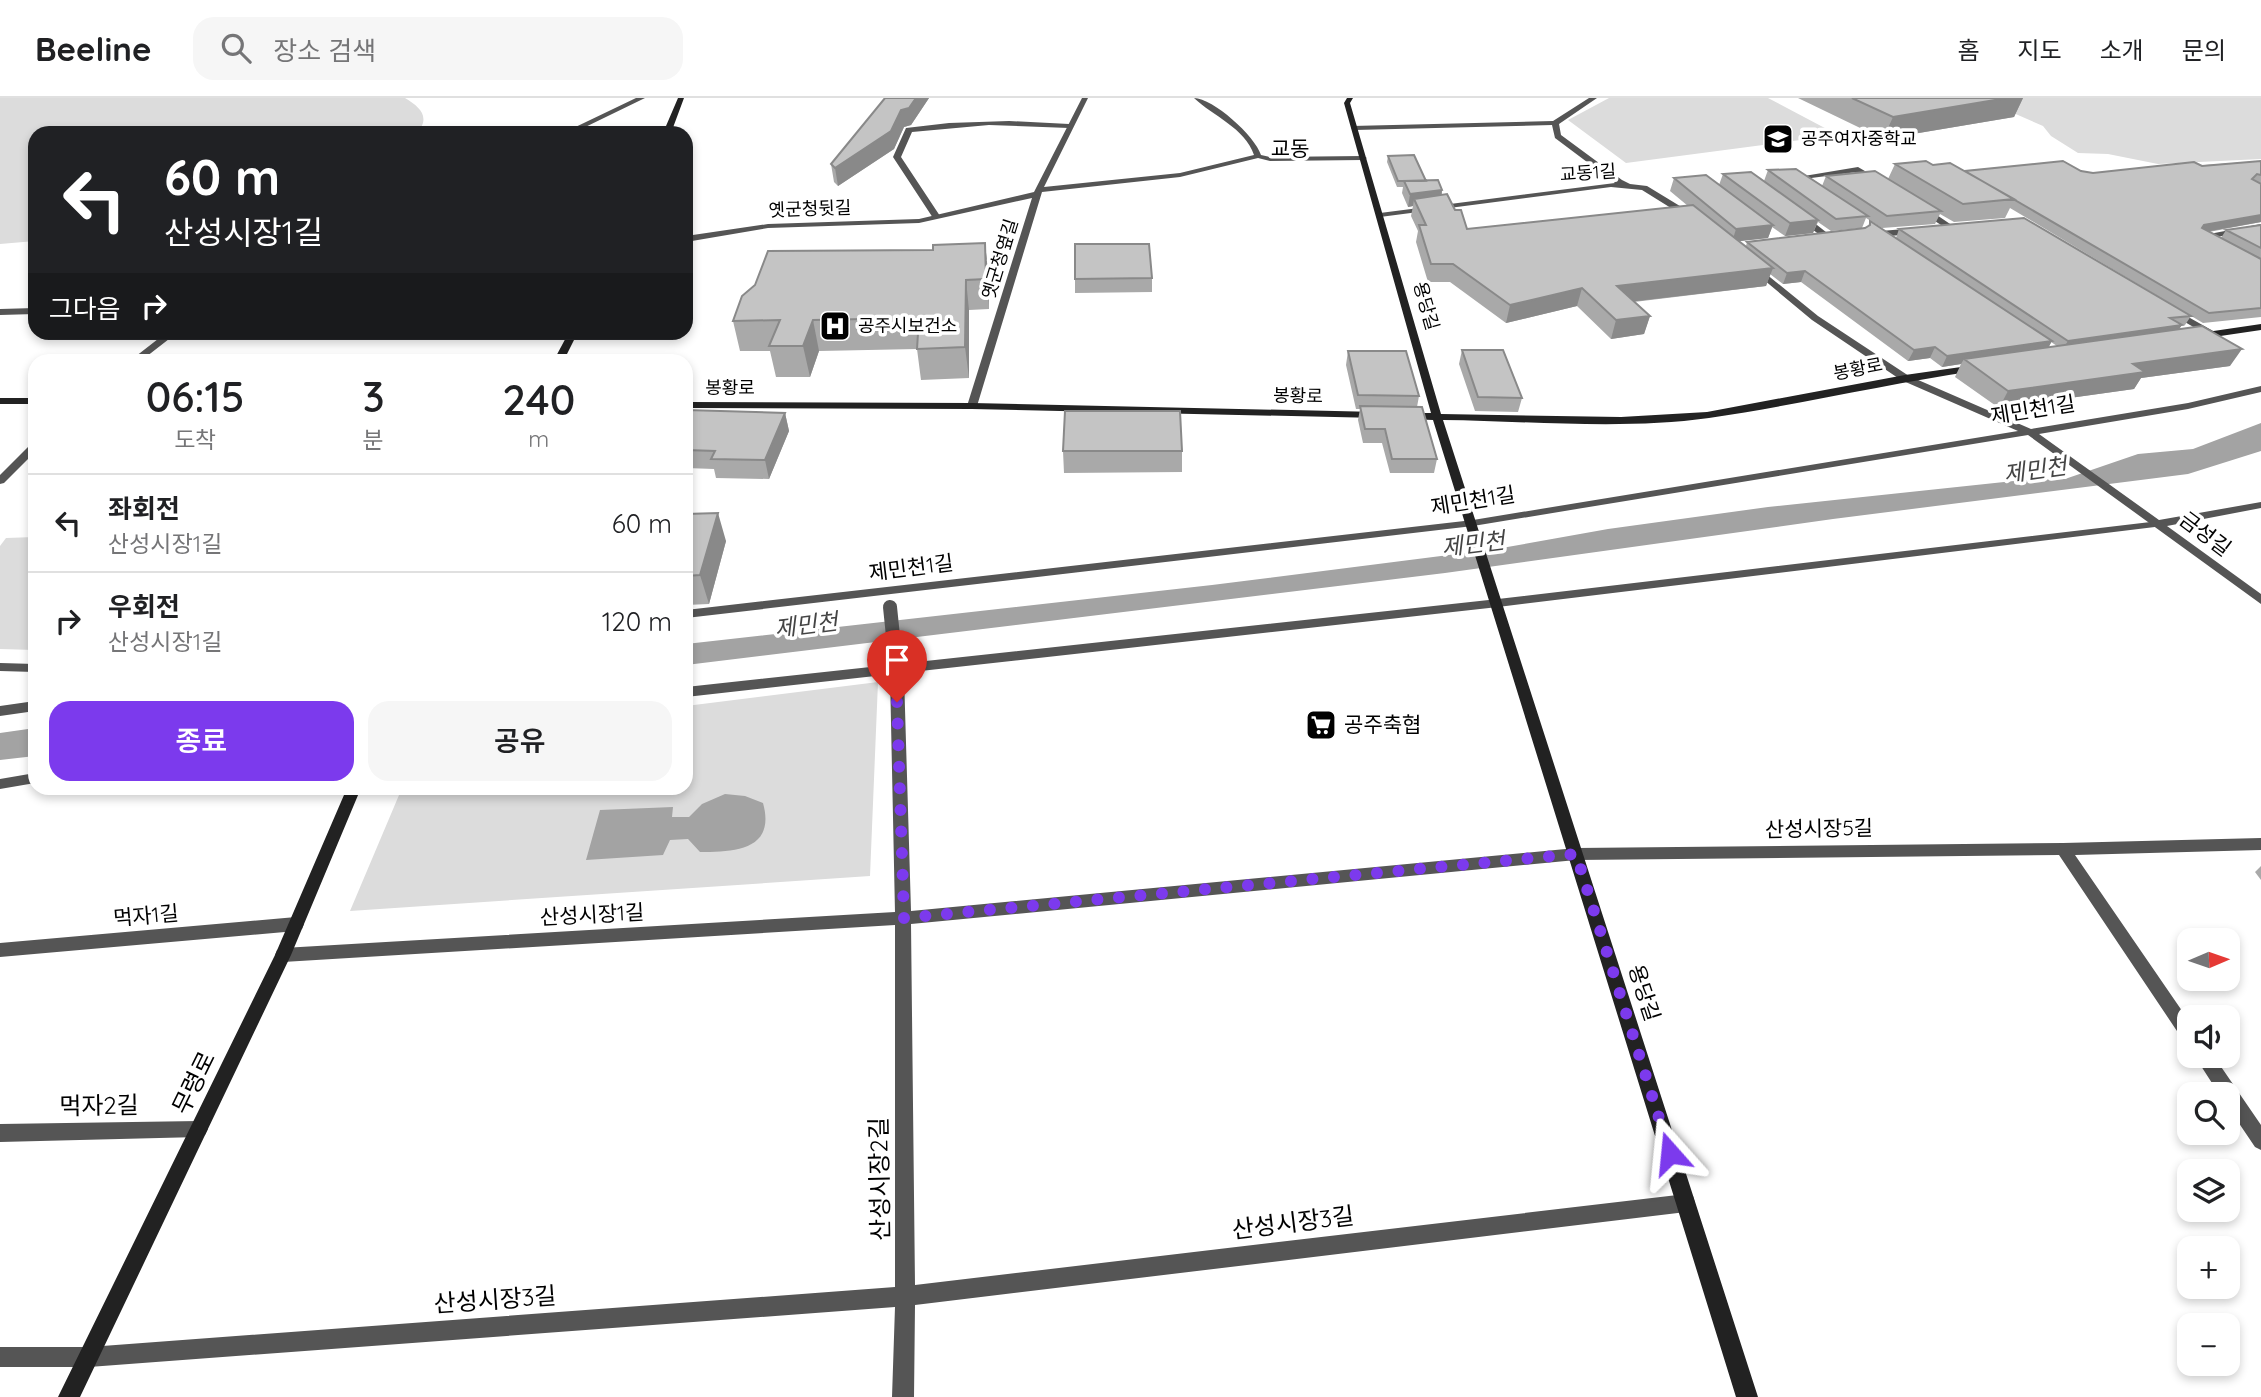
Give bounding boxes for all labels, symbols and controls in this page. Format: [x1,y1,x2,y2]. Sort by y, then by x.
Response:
search box [193,17,683,80]
text: Beeline [35,28,151,69]
icon: search [217,29,255,67]
text: 장소 검색 [273,34,376,67]
text: 홈 [1957,35,1979,65]
text: 지도 [2017,35,2062,65]
text: 소개 [2100,35,2144,65]
text: 문의 [2182,35,2226,65]
school or university icon: 공주여자중학교 [1761,122,1795,156]
place label: 공주여자중학교 [1801,127,1917,150]
district label: 교동 [1271,135,1309,161]
text: 60 m [164,146,280,207]
icon: left [49,154,140,245]
street label: 교동1길 [1559,159,1617,186]
street label: 옛군청뒷길 [768,196,852,221]
text: 산성시장1길 [164,212,323,252]
street label: 옛군청옆길 [976,216,1023,302]
street label: 용당길 [1409,279,1444,333]
icon: right [135,287,173,325]
text: 그다음 [49,292,121,325]
hospital icon: 공주시보건소 [818,309,852,343]
place label: 공주시보건소 [858,314,957,337]
street label: 봉황로 [1831,352,1884,385]
text: 06:15 [146,370,244,423]
text: 3 [362,370,385,423]
text: 240 [502,373,575,426]
street label: 봉황로 [705,376,755,399]
street label: 봉황로 [1273,384,1323,407]
street label: 제민천1길 [1989,390,2077,429]
text: m [528,424,549,453]
text: 도착 [174,425,216,454]
text: 분 [363,425,384,454]
water label: 제민천 [2001,450,2071,488]
street label: 제민천1길 [1429,481,1517,520]
text: 좌회전 [108,492,180,525]
icon: left [49,504,87,542]
street label: 금성길 [2175,505,2237,561]
text: 60 m [612,507,672,540]
water label: 제민천 [1440,525,1509,562]
text: 산성시장1길 [108,529,222,558]
street label: 제민천1길 [867,549,955,585]
text: 우회전 [108,590,180,623]
icon: right [49,602,87,640]
text: 120 m [602,605,672,638]
water label: 제민천 [773,606,842,643]
text: 산성시장1길 [108,627,222,656]
pin [867,630,927,702]
icon: arrive [878,641,916,679]
button: 종료 [49,701,354,781]
button: 공유 [368,701,672,781]
supermarket icon: 공주축협 [1304,708,1338,742]
place label: 공주축협 [1344,711,1421,737]
street label: 산성시장5길 [1765,814,1873,842]
street label: 산성시장1길 [539,898,645,930]
street label: 먹자1길 [112,899,180,931]
north arrow [2177,928,2240,990]
map controls [2177,928,2240,1376]
street label: 용당길 [1624,961,1666,1024]
button: sound [2177,1005,2240,1068]
street label: 무령로 [165,1046,221,1119]
button: search [2177,1082,2240,1145]
street label: 먹자2길 [59,1089,139,1121]
position arrow [1633,1116,1707,1190]
street label: 산성시장2길 [863,1117,895,1241]
button: layers [2177,1159,2240,1222]
street label: 산성시장3길 [1230,1200,1356,1244]
button: + [2177,1236,2240,1299]
street label: 산성시장3길 [433,1280,557,1318]
button: − [2177,1313,2240,1376]

